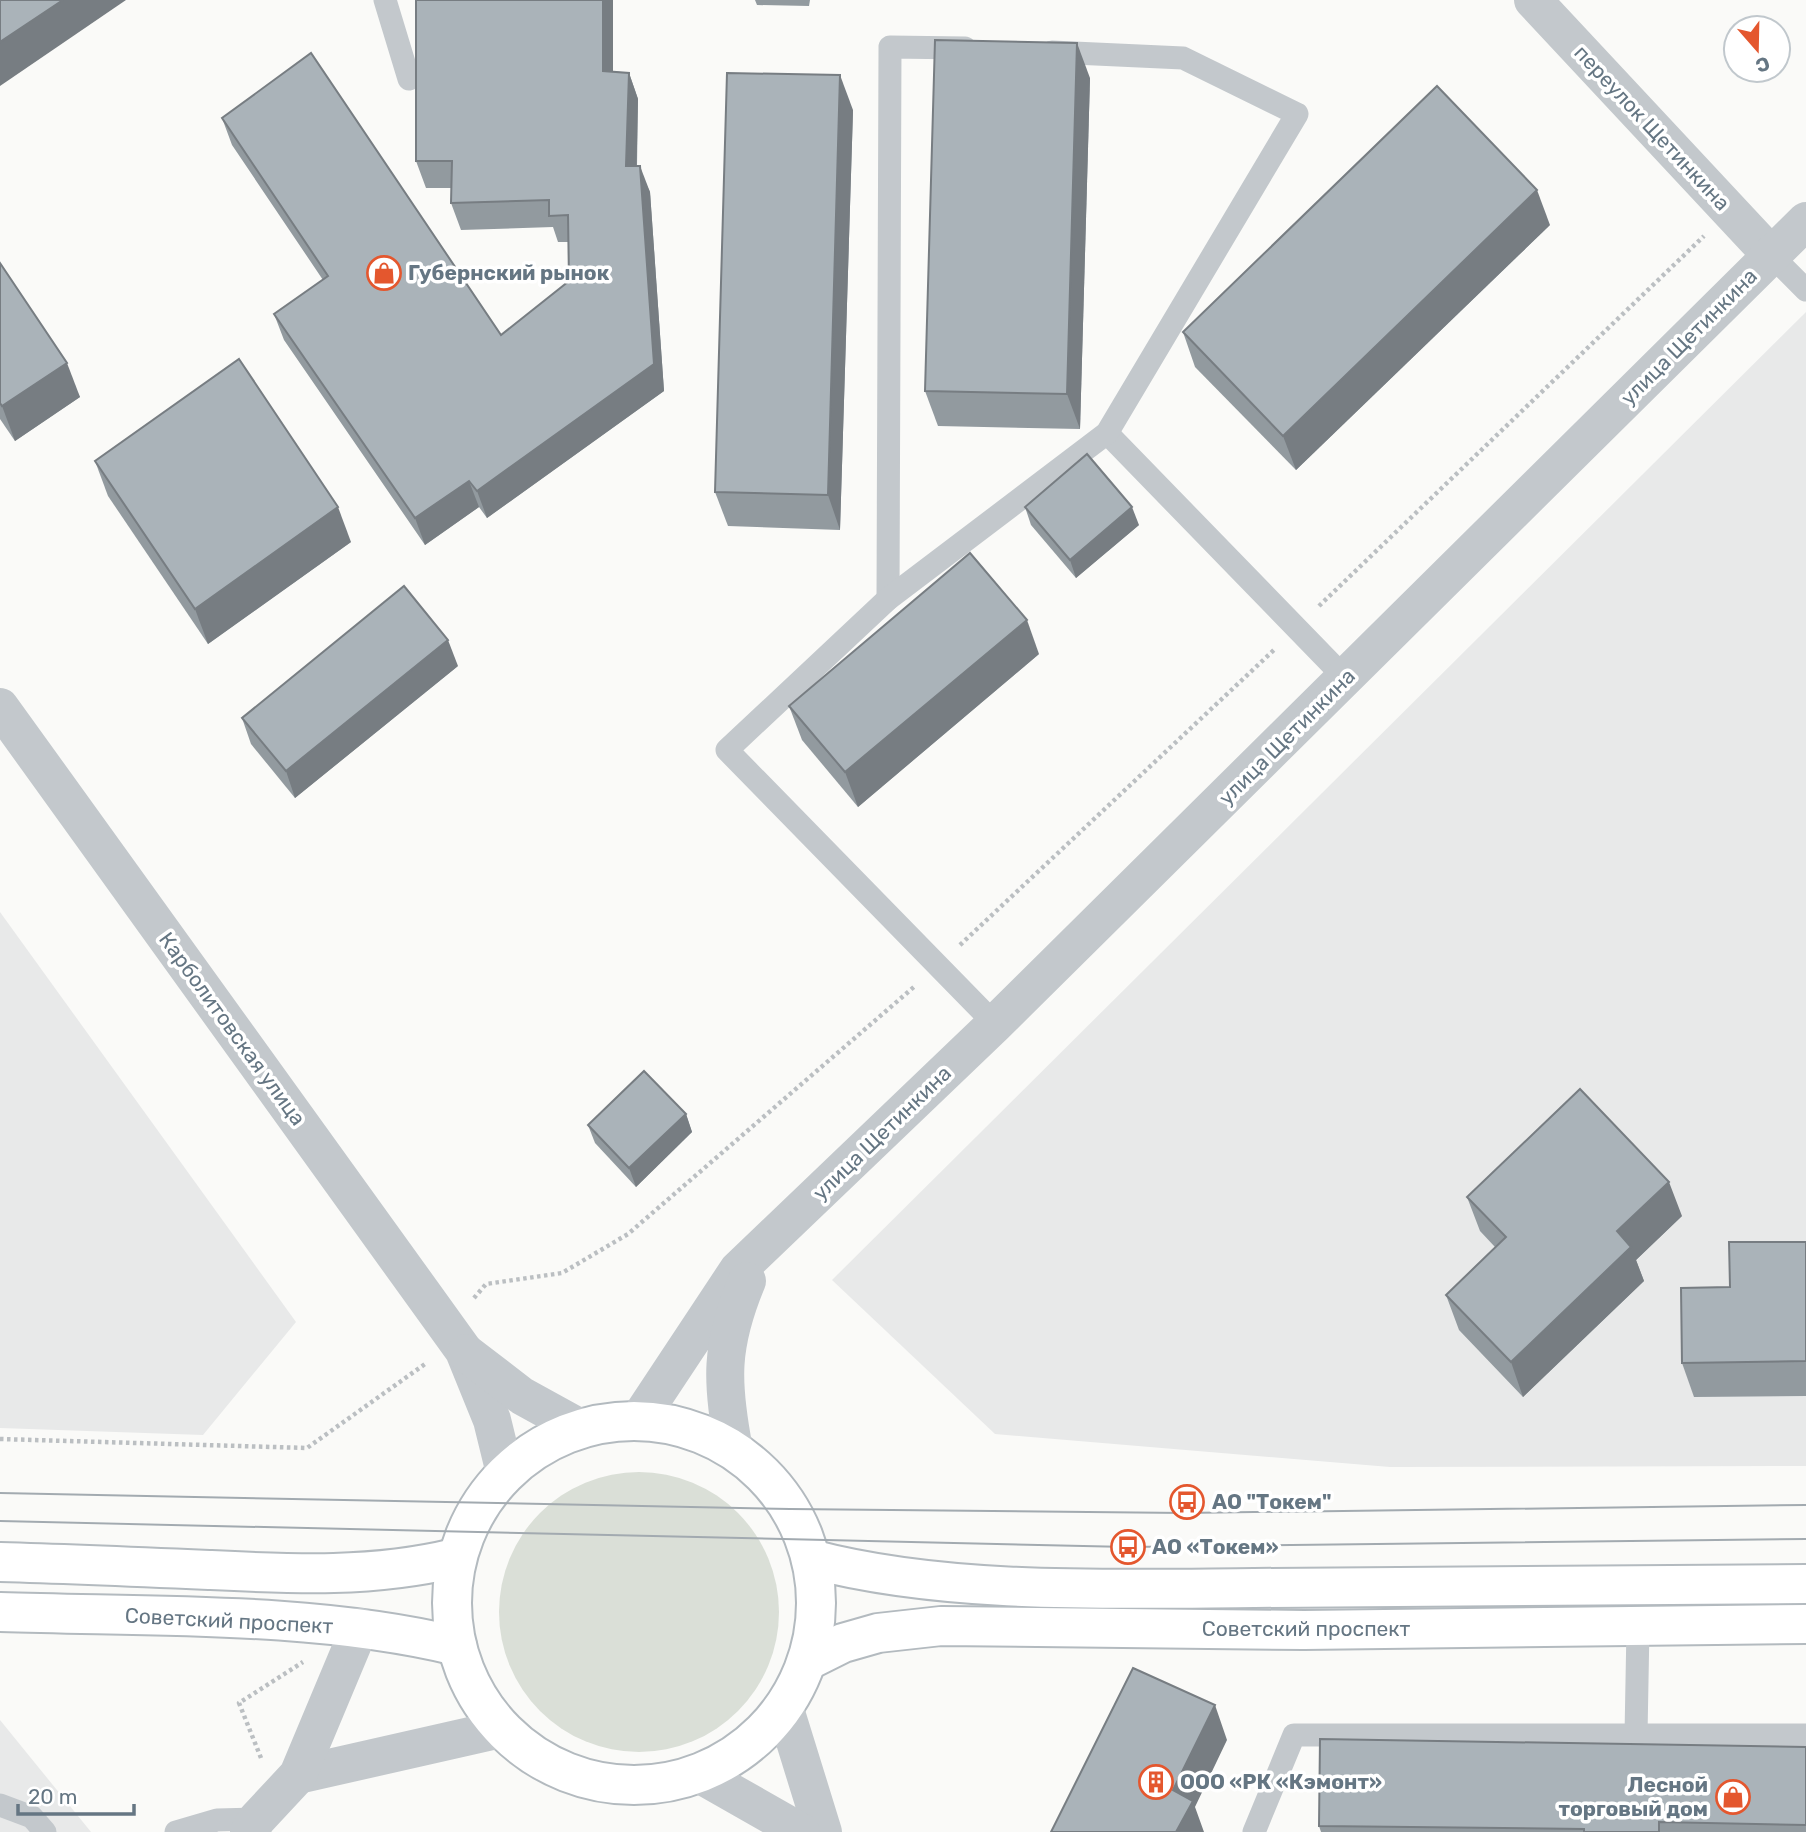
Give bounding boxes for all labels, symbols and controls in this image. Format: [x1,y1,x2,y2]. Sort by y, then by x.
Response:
north arrow [1722,14,1792,84]
street label: переулок Щетинкина [1569,40,1735,215]
text: С [1752,51,1773,78]
shop icon: Губернский рынок [365,254,403,292]
place label: Губернский рынок [408,260,610,285]
street label: улица Щетинкина [1615,263,1762,410]
street label: улица Щетинкина [1213,663,1360,810]
street label: Карболитовская улица [154,927,311,1130]
street label: улица Щетинкина [807,1060,956,1205]
bus stop icon: АО "Токем" [1168,1483,1206,1521]
place label: АО "Токем" [1212,1489,1331,1514]
bus stop icon: АО «Токем» [1109,1528,1147,1566]
place label: АО «Токем» [1152,1534,1279,1559]
street label: Советский проспект [124,1603,334,1638]
street label: Советский проспект [1202,1616,1411,1641]
building icon: ООО «РК «Кэмонт» [1137,1763,1175,1801]
place label: ООО «РК «Кэмонт» [1180,1769,1382,1794]
scale bar [18,1772,133,1816]
place label: Лесной торговый дом [1558,1772,1708,1821]
shop icon: Лесной торговый дом [1714,1778,1752,1816]
text: 20 m [28,1784,77,1809]

